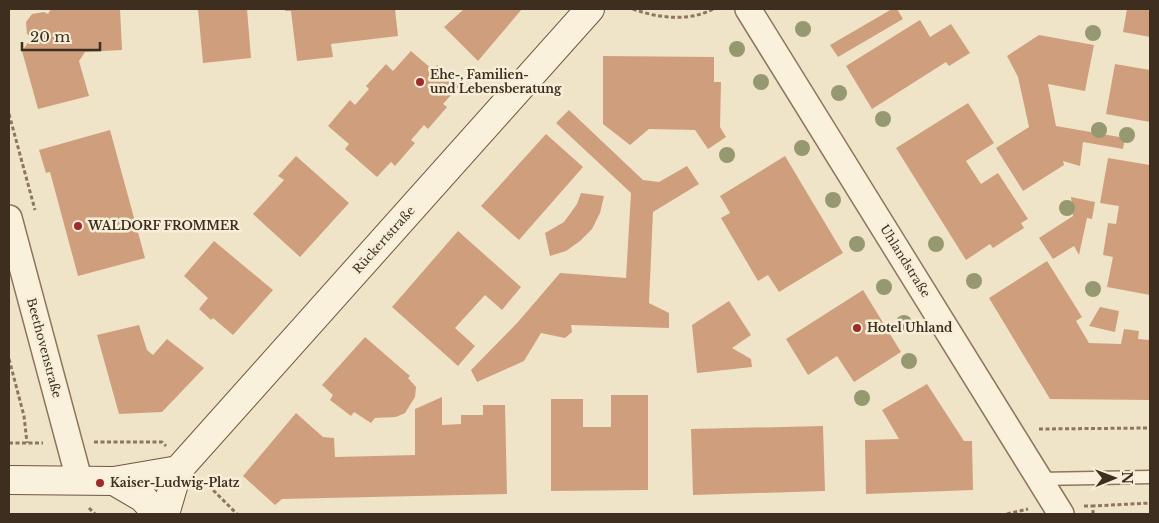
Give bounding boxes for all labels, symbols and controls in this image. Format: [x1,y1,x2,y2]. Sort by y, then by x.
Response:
scale bar [22,20,100,52]
text: 20 m [30,27,70,46]
place label: Ehe-, Familien- und Lebensberatung [430,67,562,96]
marker: Ehe-, Familien- und Lebensberatung [414,76,426,88]
street label: Rückertstraße [349,203,418,276]
place label: WALDORF FROMMER [87,218,240,233]
marker: WALDORF FROMMER [72,220,84,232]
street label: Uhlandstraße [877,222,934,300]
street label: Beethovenstraße [24,296,65,400]
place label: Hotel Uhland [867,320,953,335]
marker: Hotel Uhland [851,322,863,334]
north arrow [1089,453,1139,503]
text: N [1118,471,1136,485]
place label: Kaiser-Ludwig-Platz [110,475,240,490]
marker: Kaiser-Ludwig-Platz [94,477,106,489]

